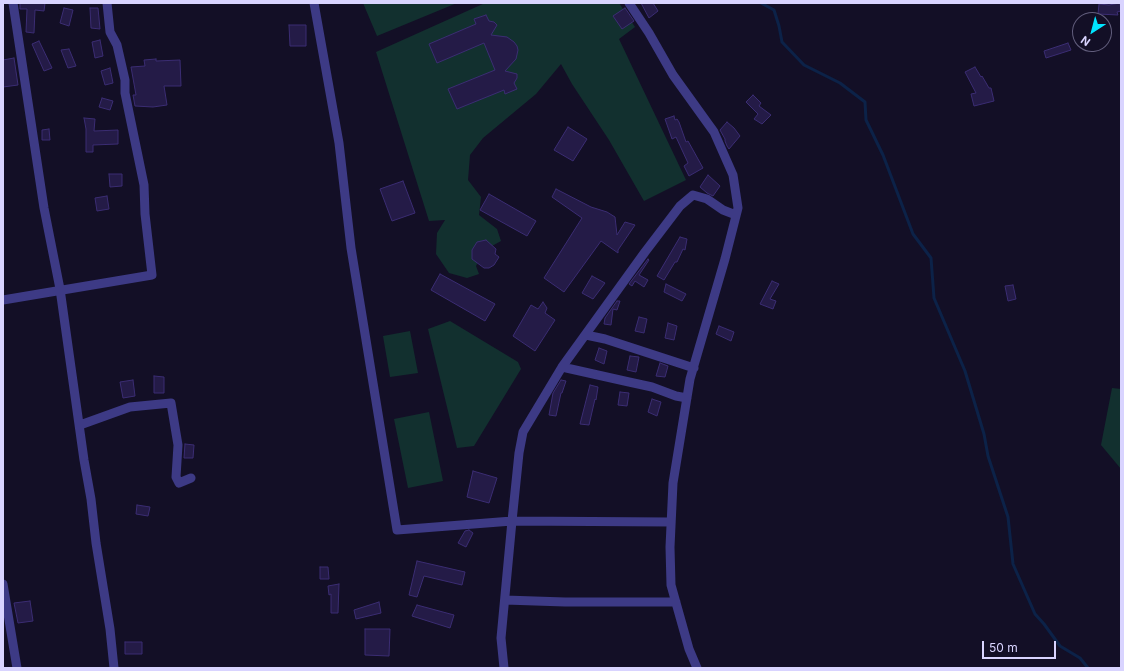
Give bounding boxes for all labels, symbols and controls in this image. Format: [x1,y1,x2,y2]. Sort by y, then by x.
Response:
north arrow [1072,12,1112,52]
text: N [1078,33,1093,49]
scale bar [984,633,1058,659]
text: 50 m [989,640,1018,655]

